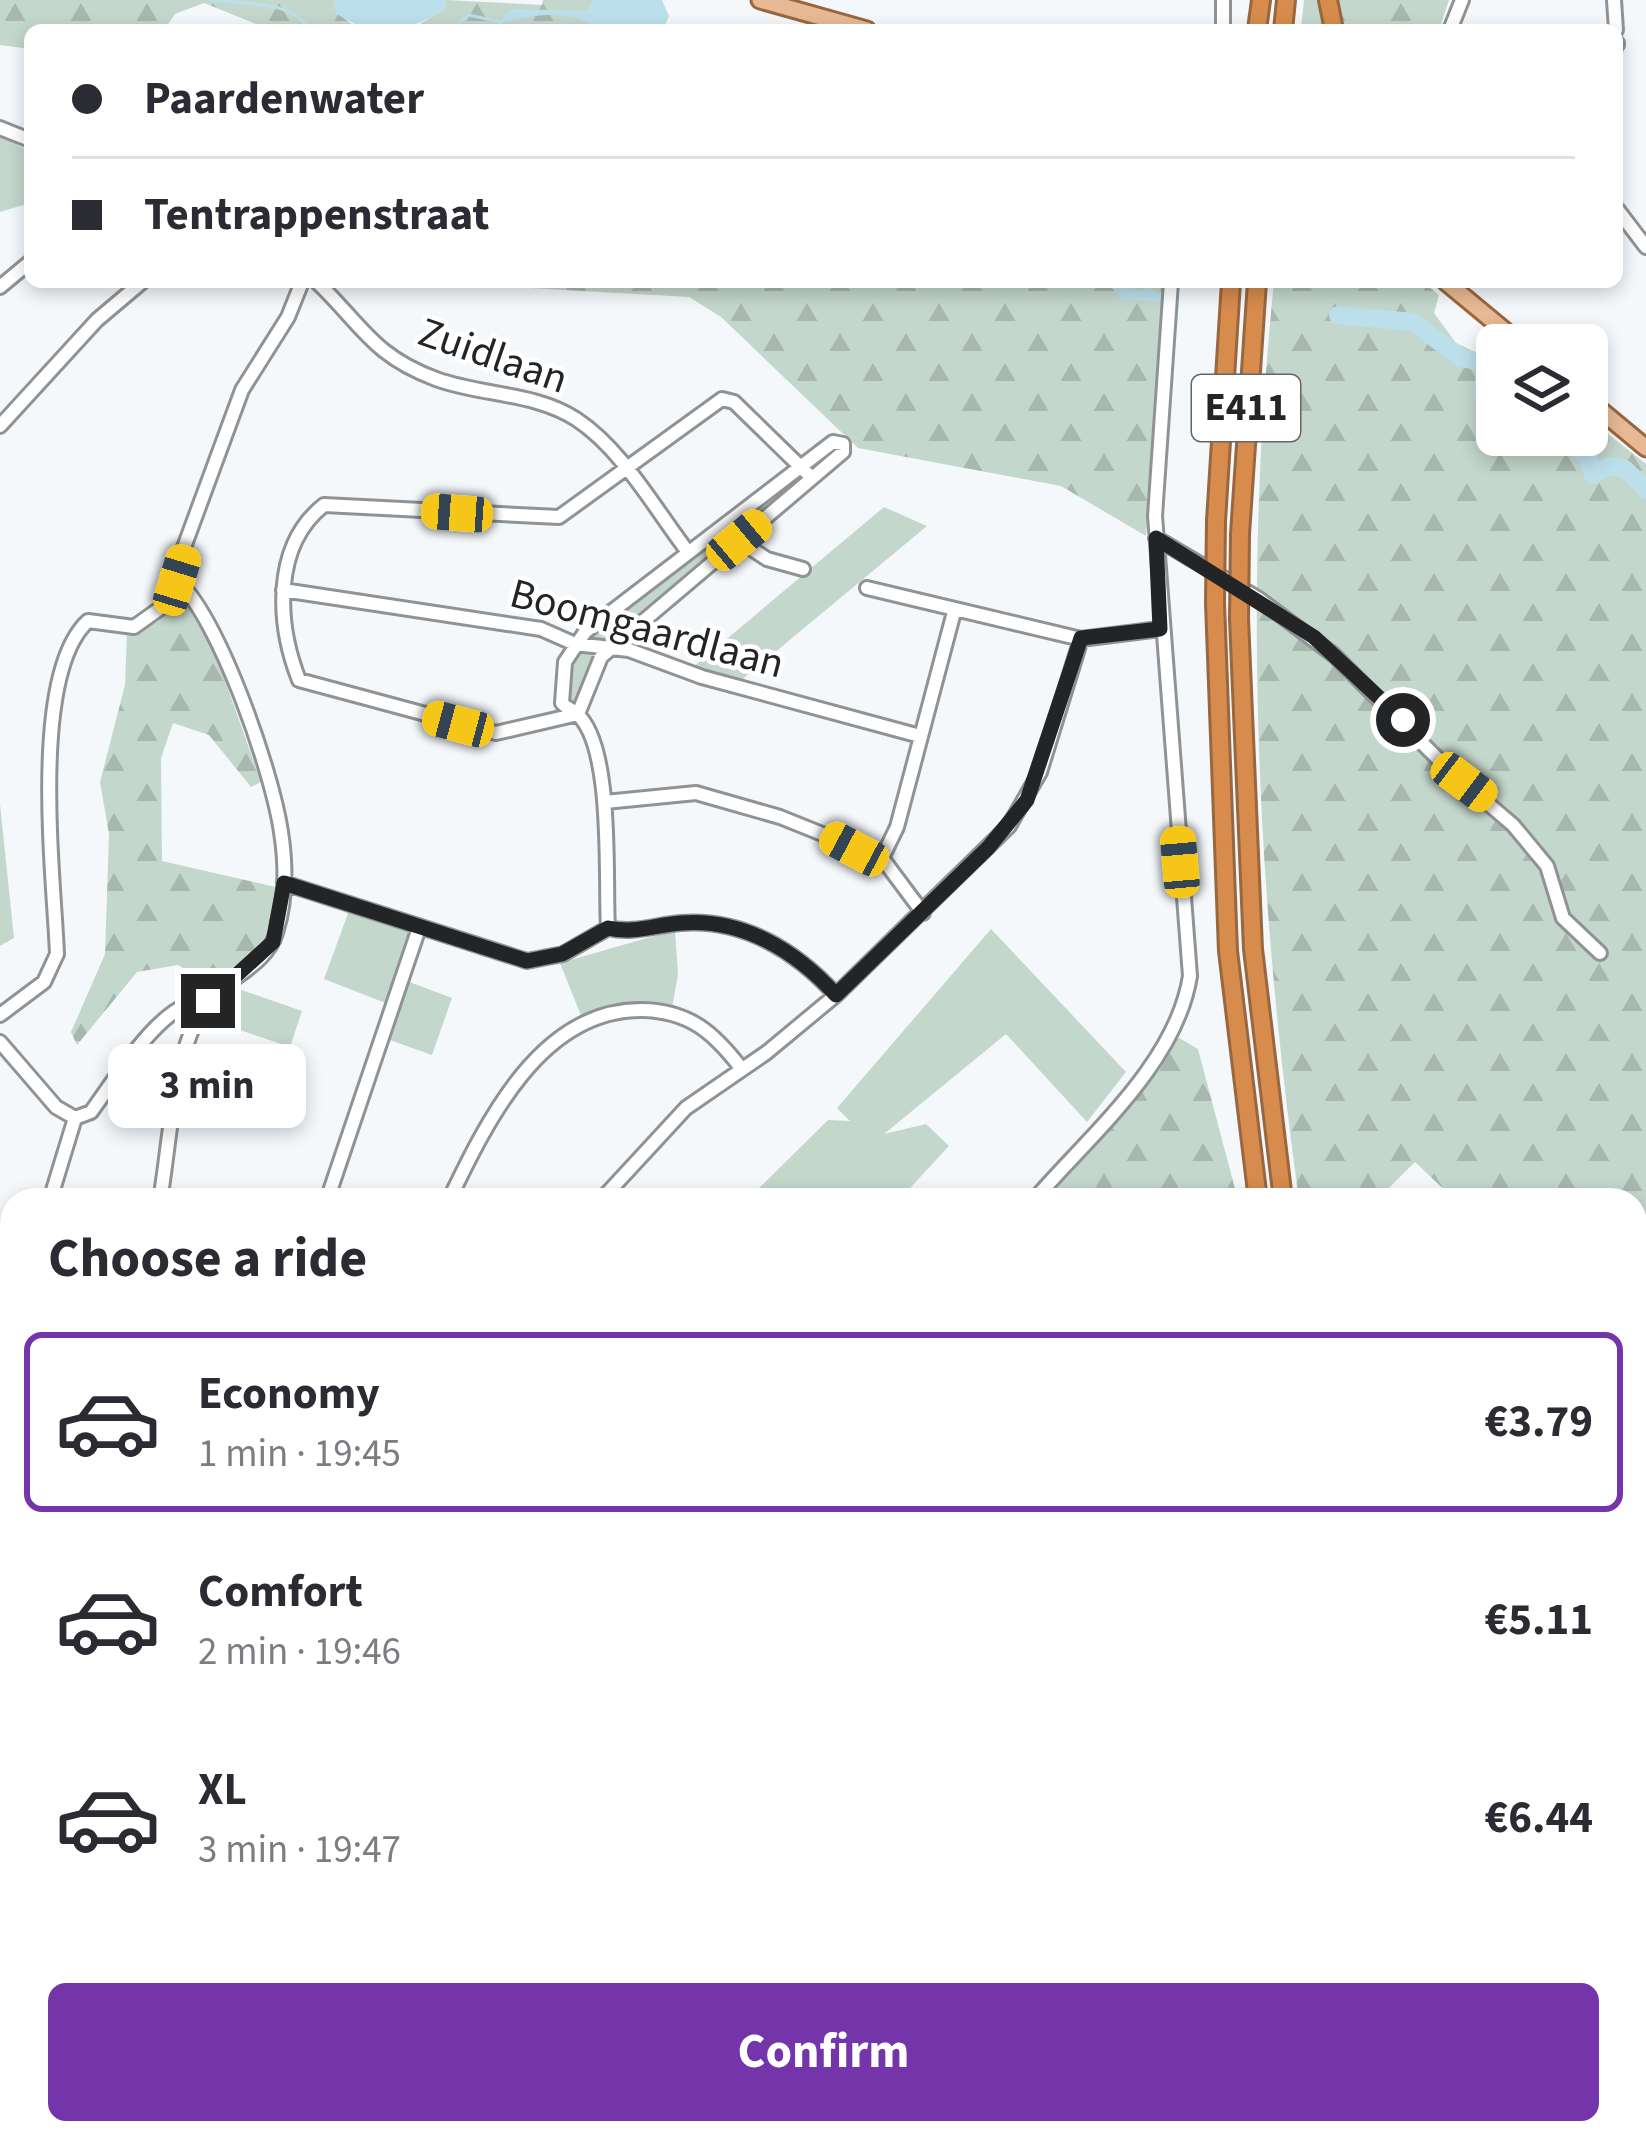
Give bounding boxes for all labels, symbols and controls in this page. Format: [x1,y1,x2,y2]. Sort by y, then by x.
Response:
text: Paardenwater [144,67,424,131]
text: Tentrappenstraat [144,183,490,247]
street label: Zuidlaan [410,303,576,409]
map controls [1476,324,1608,456]
button: layers [1476,324,1608,456]
road number: E411 [1192,375,1300,441]
car [420,493,494,533]
car [700,503,778,577]
car [149,540,205,620]
street label: Boomgaardlaan [503,564,791,694]
route start [1376,693,1430,747]
car [419,697,497,751]
car [1424,746,1504,818]
car [814,816,894,882]
car [1159,825,1201,899]
route end [181,974,235,1028]
callout: 3 min [109,1043,307,1127]
text: 3 min [160,1058,254,1114]
text: Choose a ride [48,1221,367,1298]
text: Economy [198,1362,380,1426]
icon: car [54,1368,162,1476]
text: €3.79 [1484,1390,1593,1454]
text: 1 min · 19:45 [198,1426,401,1482]
text: Comfort [198,1560,363,1624]
icon: car [54,1566,162,1674]
text: €5.11 [1484,1588,1593,1652]
text: 2 min · 19:46 [198,1624,401,1680]
text: XL [198,1758,247,1822]
icon: car [54,1764,162,1872]
text: €6.44 [1484,1786,1593,1850]
text: 3 min · 19:47 [198,1822,401,1878]
button: Confirm [48,1983,1599,2121]

